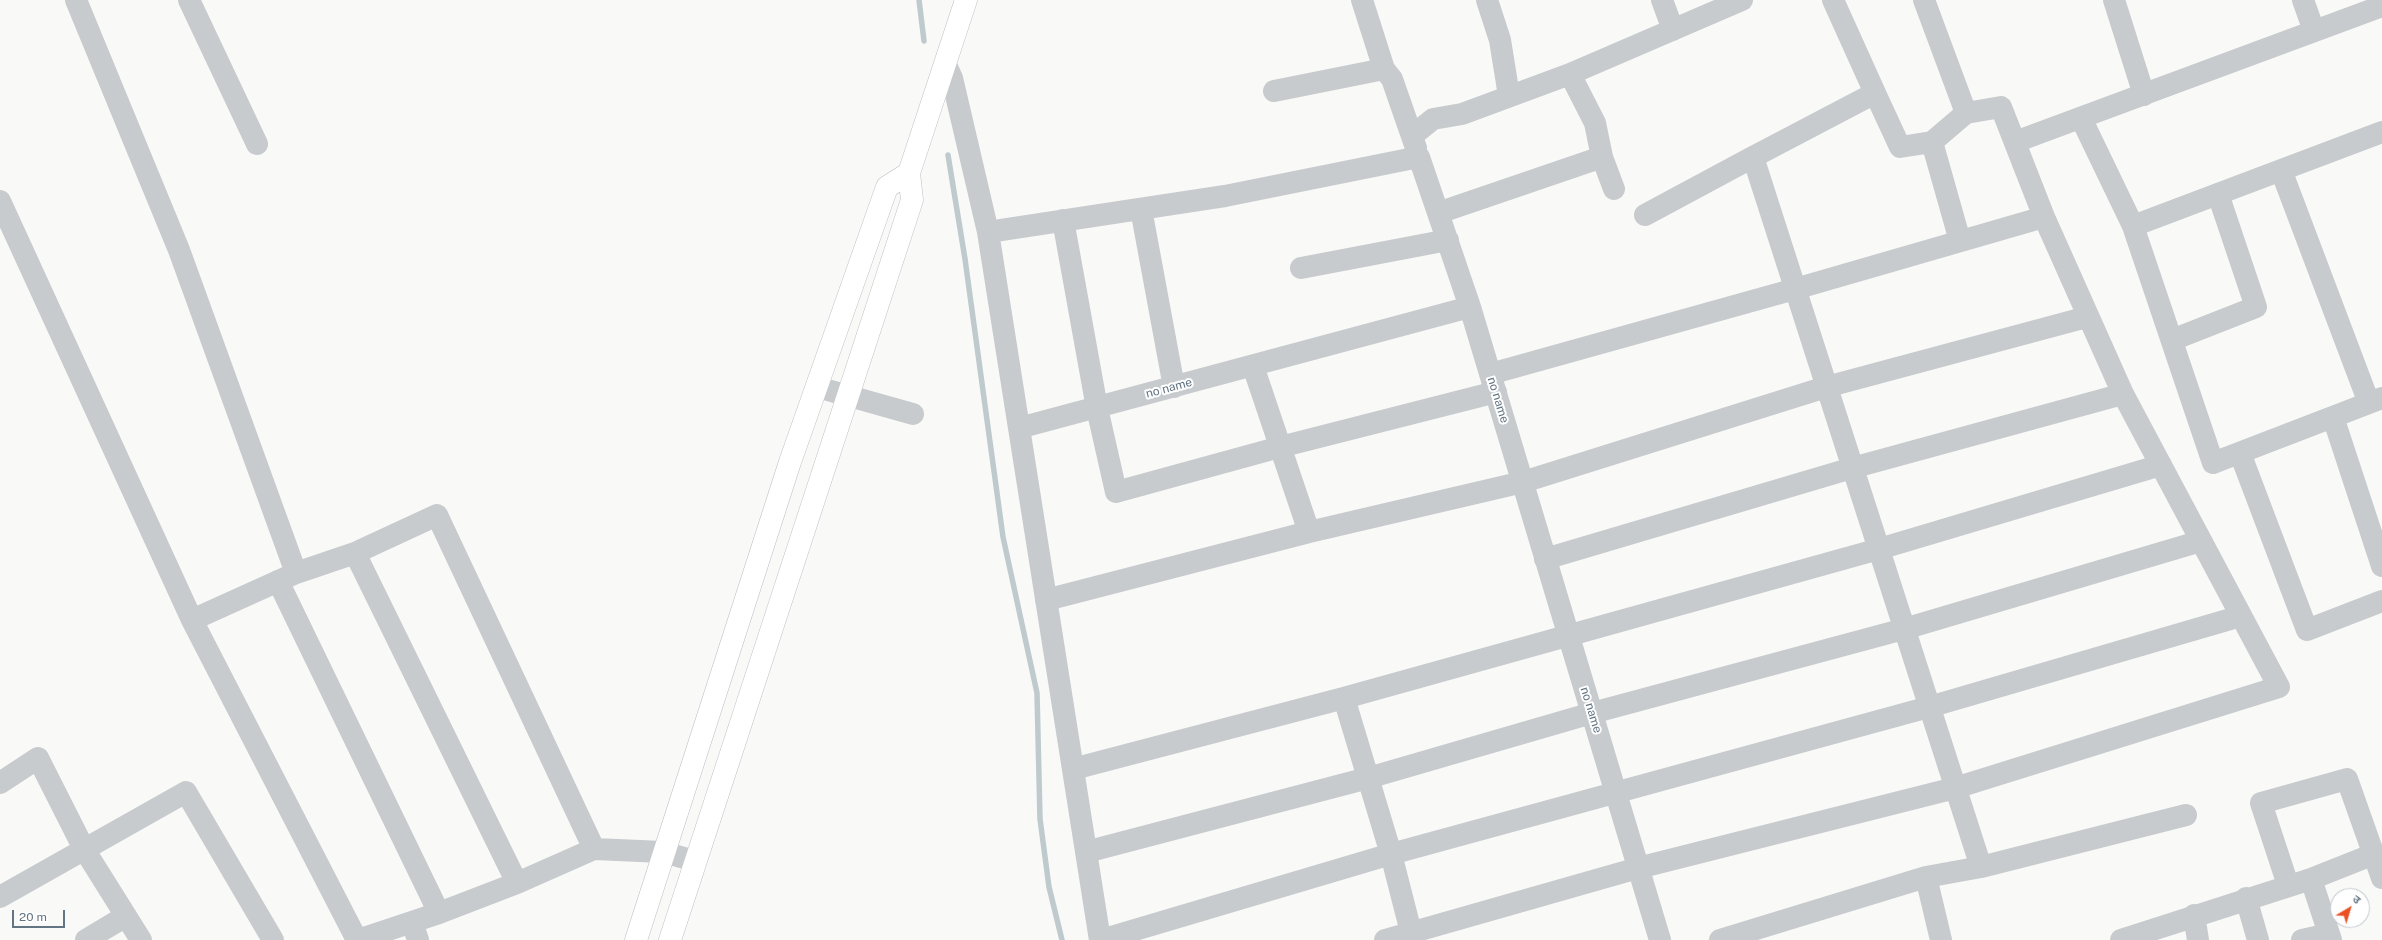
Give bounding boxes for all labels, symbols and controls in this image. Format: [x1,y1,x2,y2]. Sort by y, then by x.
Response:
street label: no name [1144,375,1194,401]
street label: no name [1484,375,1512,425]
street label: no name [1577,685,1605,735]
north arrow [2330,888,2370,928]
text: उ [2351,893,2363,906]
scale bar [14,902,67,928]
text: 20 m [19,910,47,924]

